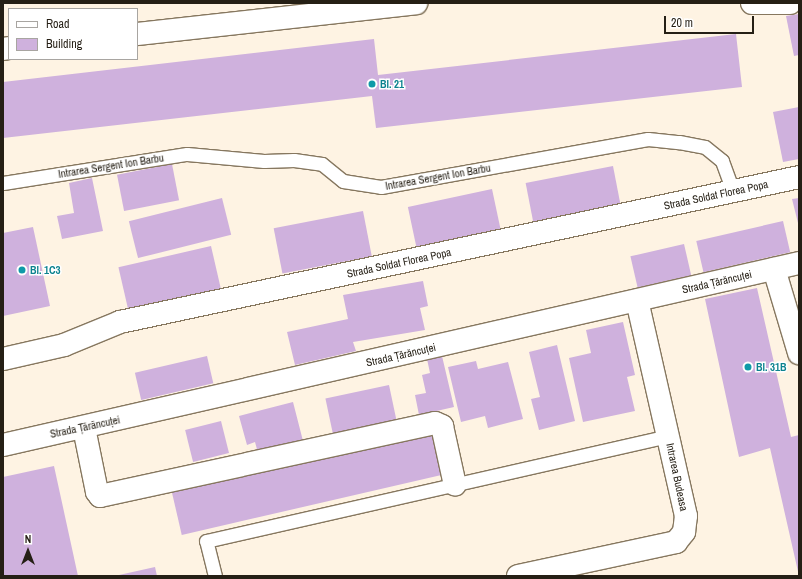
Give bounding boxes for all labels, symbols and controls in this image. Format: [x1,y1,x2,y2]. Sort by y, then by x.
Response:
legend [8,8,138,60]
scale bar [666,8,756,34]
text: 20 m [671,15,693,31]
text: Road [46,16,70,32]
text: Building [46,36,82,52]
place label: Bl. 21 [380,77,404,91]
marker: Bl. 21 [367,79,377,89]
street label: Intrarea Sergent Ion Barbu [57,151,165,181]
street label: Intrarea Sergent Ion Barbu [384,161,492,193]
street label: Strada Soldat Florea Popa [663,177,769,213]
street label: Strada Soldat Florea Popa [346,245,452,281]
place label: Bl. 1C3 [30,263,61,277]
marker: Bl. 1C3 [17,265,27,275]
street label: Strada Țărăncuței [681,268,753,296]
street label: Strada Țărăncuței [365,341,437,369]
place label: Bl. 31B [756,360,787,374]
marker: Bl. 31B [743,362,753,372]
street label: Strada Țărăncuței [49,413,121,441]
street label: Intrarea Budeasa [663,442,691,512]
north arrow [8,531,48,571]
text: N [25,532,31,546]

